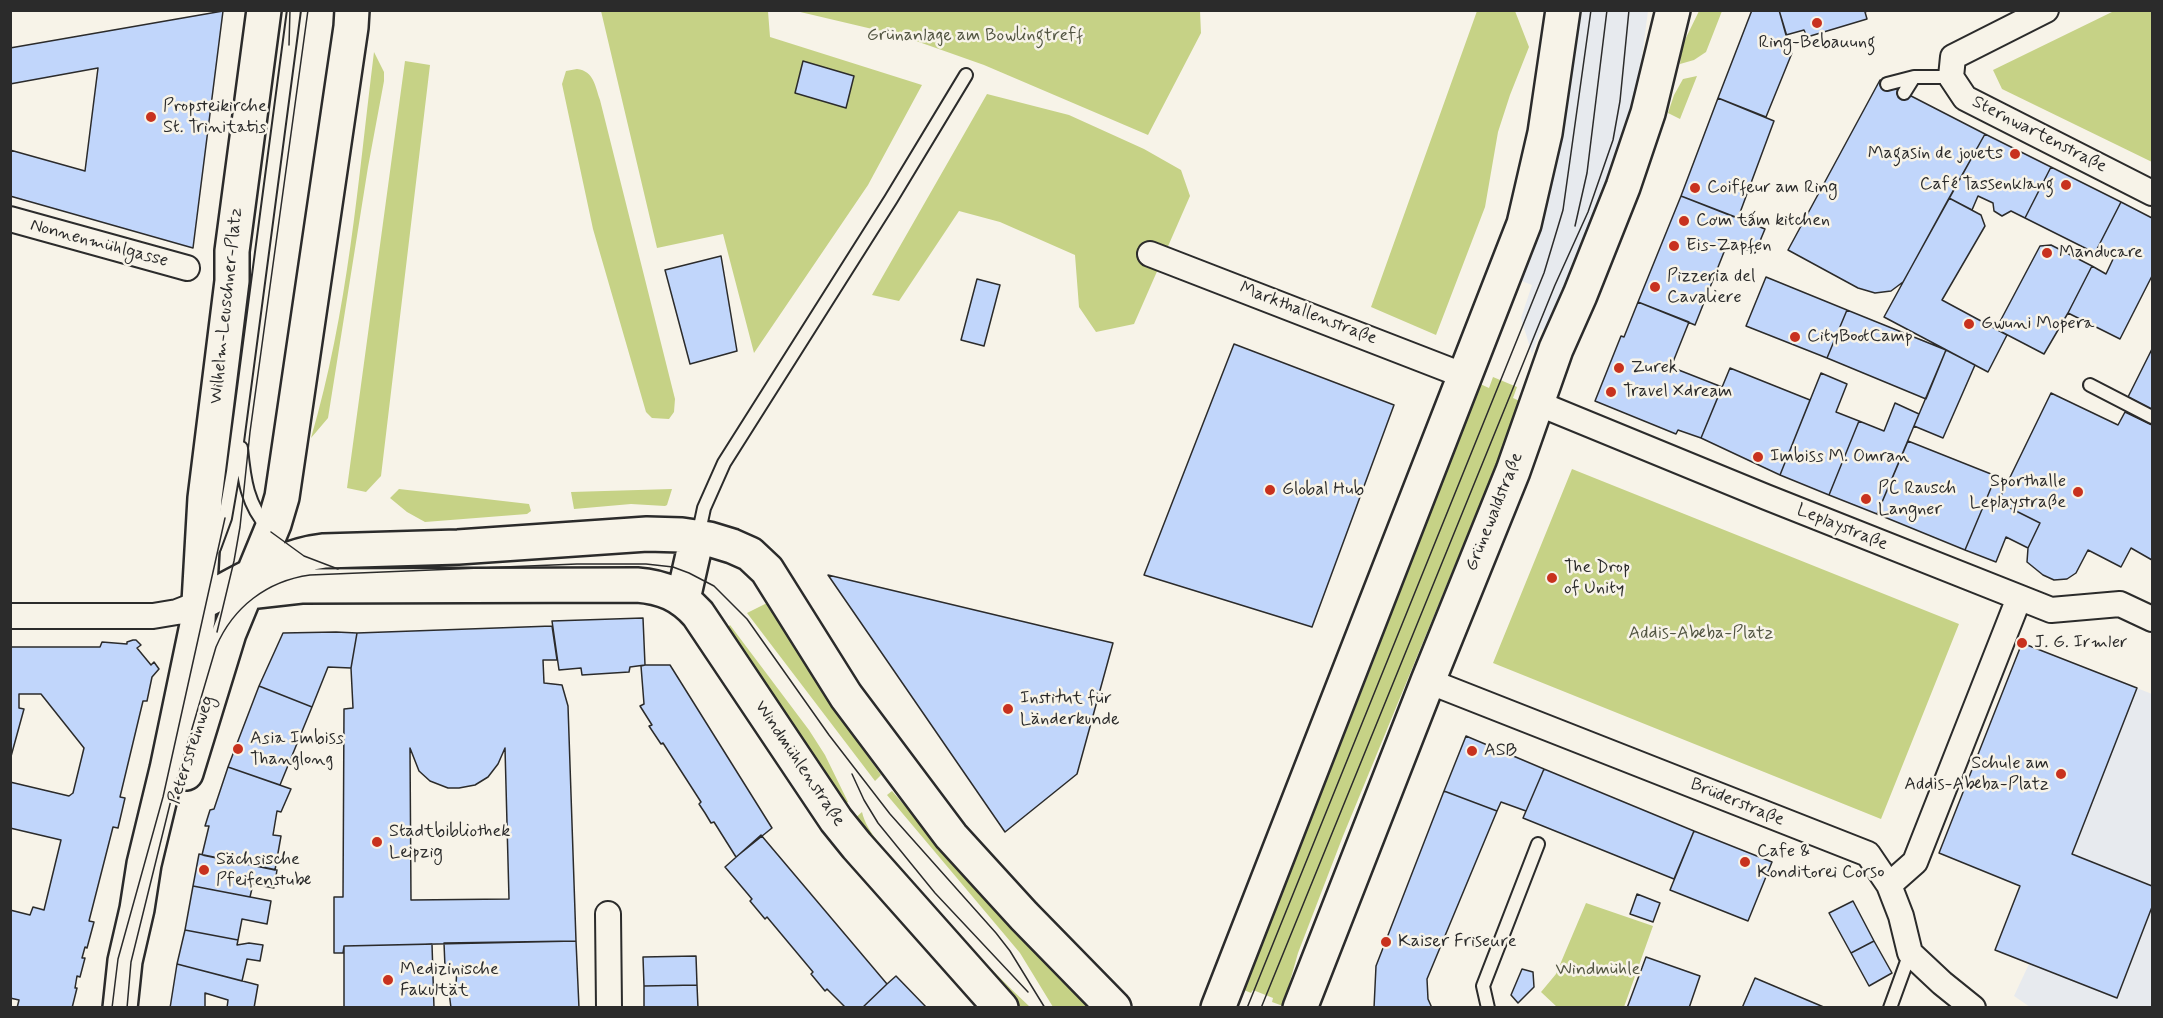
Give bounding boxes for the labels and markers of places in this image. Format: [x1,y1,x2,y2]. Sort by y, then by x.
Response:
marker: Ring-Bebauung [1810,16,1824,30]
place label: Ring-Bebauung [1758,32,1876,54]
place label: Propsteikirche St. Trinitatis [163,96,267,138]
marker: Propsteikirche St. Trinitatis [144,110,158,124]
place label: Magasin de jouets [1868,143,2003,165]
marker: Magasin de jouets [2008,147,2022,161]
place label: Café Tassenklang [1920,174,2054,196]
place label: Coiffeur am Ring [1707,177,1837,199]
marker: Café Tassenklang [2059,178,2073,192]
marker: Coiffeur am Ring [1688,181,1702,195]
place label: Cơm tấm kitchen [1696,210,1830,232]
marker: Cơm tấm kitchen [1677,214,1691,228]
place label: Eis-Zapfen [1686,235,1772,257]
marker: Eis-Zapfen [1667,239,1681,253]
place label: Manducare [2059,242,2143,264]
marker: Manducare [2040,246,2054,260]
place label: Pizzeria del Cavaliere [1667,266,1755,308]
marker: Pizzeria del Cavaliere [1648,280,1662,294]
place label: Gwuni Mopera [1981,313,2094,335]
marker: Gwuni Mopera [1962,317,1976,331]
place label: CityBootCamp [1807,326,1913,348]
marker: CityBootCamp [1788,330,1802,344]
place label: Zurek [1631,357,1678,379]
marker: Zurek [1612,361,1626,375]
place label: Travel Xdream [1623,381,1732,403]
marker: Travel Xdream [1604,385,1618,399]
place label: Imbiss M. Omran [1770,446,1909,468]
marker: Imbiss M. Omran [1751,450,1765,464]
place label: Sporthalle Leplaystraße [1970,471,2066,514]
place label: PC Rausch Langner [1878,478,1956,520]
place label: Global Hub [1282,479,1364,501]
marker: Global Hub [1263,483,1277,497]
marker: Sporthalle Leplaystraße [2071,485,2085,499]
marker: PC Rausch Langner [1859,492,1873,506]
place label: The Drop of Unity [1564,557,1630,600]
marker: The Drop of Unity [1545,571,1559,585]
place label: J. G. Irmler [2034,632,2128,654]
marker: J. G. Irmler [2015,636,2029,650]
place label: Institut für Länderkunde [1020,688,1119,730]
marker: Institut für Länderkunde [1001,702,1015,716]
place label: Asia Imbiss Thanglong [250,728,344,771]
place label: ASB [1484,740,1517,762]
marker: Asia Imbiss Thanglong [231,742,245,756]
marker: ASB [1465,744,1479,758]
place label: Schule am Addis-Abeba-Platz [1904,753,2049,795]
marker: Schule am Addis-Abeba-Platz [2054,767,2068,781]
place label: Stadtbibliothek Leipzig [389,821,510,864]
marker: Stadtbibliothek Leipzig [370,835,384,849]
place label: Cafe & Konditorei Corso [1757,841,1884,884]
place label: Sächsische Pfeifenstube [216,849,311,892]
marker: Cafe & Konditorei Corso [1738,855,1752,869]
marker: Sächsische Pfeifenstube [197,863,211,877]
place label: Kaiser Friseure [1398,931,1517,953]
marker: Kaiser Friseure [1379,935,1393,949]
place label: Medizinische Fakultät [400,959,499,1002]
marker: Medizinische Fakultät [381,973,395,987]

